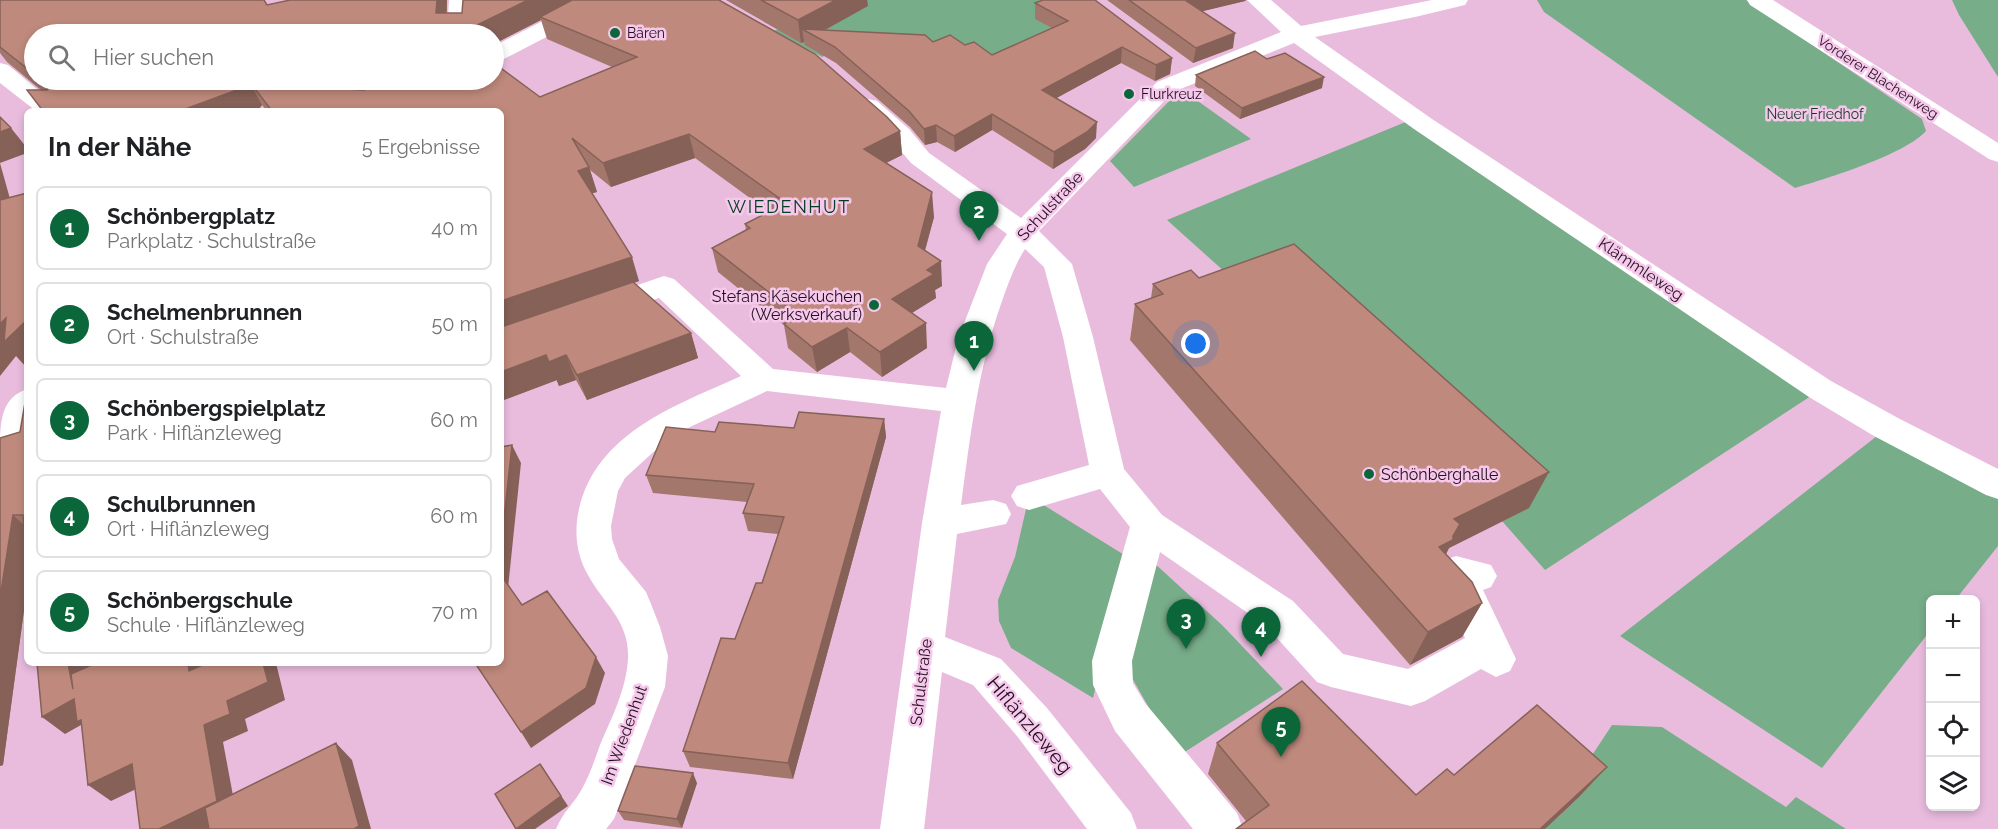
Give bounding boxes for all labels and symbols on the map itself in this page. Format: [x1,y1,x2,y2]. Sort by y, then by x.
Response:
place label: Bären [627,25,665,41]
marker: Bären [608,26,622,40]
street label: Vorderer Blachenweg [1815,32,1941,122]
place label: Flurkreuz [1141,86,1202,102]
marker: Flurkreuz [1122,87,1136,101]
park label: Neuer Friedhof [1766,106,1865,122]
street label: Schulstraße [1013,168,1087,244]
pin: 2 [960,192,998,241]
district label: WIEDENHUT [727,196,851,217]
street label: Klämmleweg [1595,234,1687,304]
place label: Stefans Käsekuchen (Werksverkauf) [712,287,862,324]
marker: Stefans Käsekuchen (Werksverkauf) [867,298,881,312]
pin: 1 [954,322,994,371]
your location [1181,329,1210,358]
place label: Schönberghalle [1381,465,1498,484]
marker: Schönberghalle [1362,467,1376,481]
pin: 3 [1166,600,1206,649]
pin: 4 [1242,608,1280,657]
street label: Schulstraße [906,638,936,726]
street label: Hiflänzleweg [982,671,1078,779]
street label: Im Wiedenhut [597,682,651,787]
pin: 5 [1262,708,1300,757]

